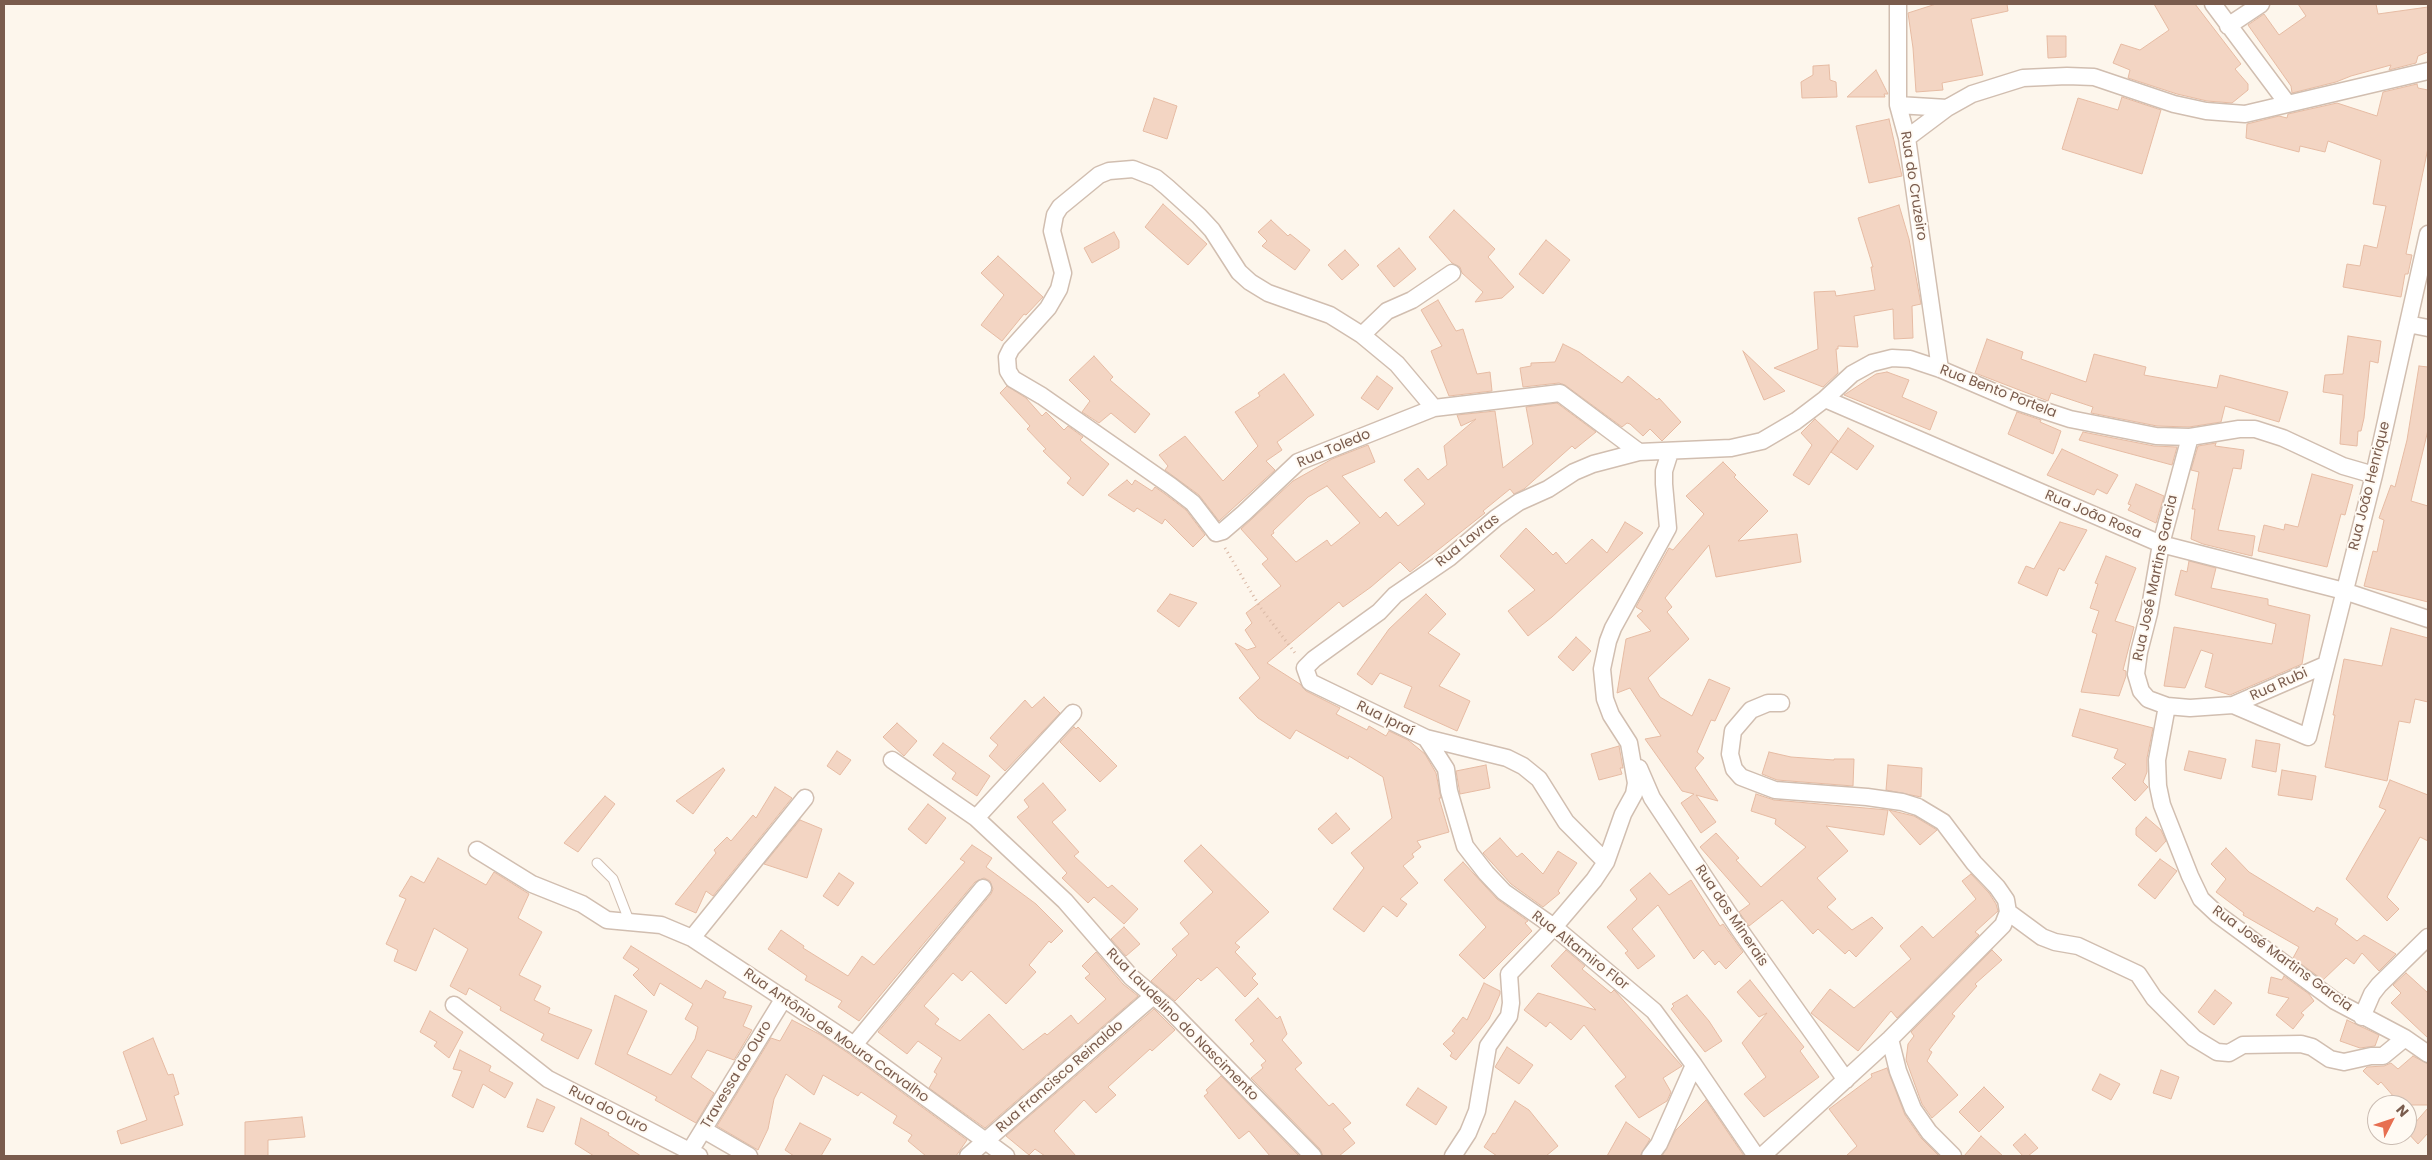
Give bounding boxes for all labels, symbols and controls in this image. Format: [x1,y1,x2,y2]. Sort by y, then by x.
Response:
street label: Rua do Cruzeiro [1896,130,1930,242]
street label: Rua Bento Portela [1937,362,2059,422]
street label: Rua João Henrique [2346,420,2394,552]
street label: Rua Toledo [1295,426,1373,472]
street label: Rua João Rosa [2042,487,2144,543]
street label: Rua José Martins Garcia [2130,494,2182,662]
street label: Rua Lavras [1433,511,1503,571]
street label: Rua Rubi [2248,665,2310,705]
street label: Rua Ipraí [1354,698,1416,740]
street label: Rua dos Minerais [1691,862,1771,970]
street label: Rua José Martins Garcia [2209,903,2355,1015]
street label: Rua Altamiro Flor [1528,908,1632,994]
street label: Rua Laudelino do Nascimento [1102,945,1262,1105]
street label: Rua Antônio de Moura Carvalho [740,965,932,1107]
street label: Rua Francisco Reinaldo [993,1017,1127,1137]
street label: Travessa do Ouro [698,1018,776,1132]
street label: Rua do Ouro [565,1083,651,1137]
north arrow [2367,1095,2417,1145]
text: N [2392,1100,2414,1121]

